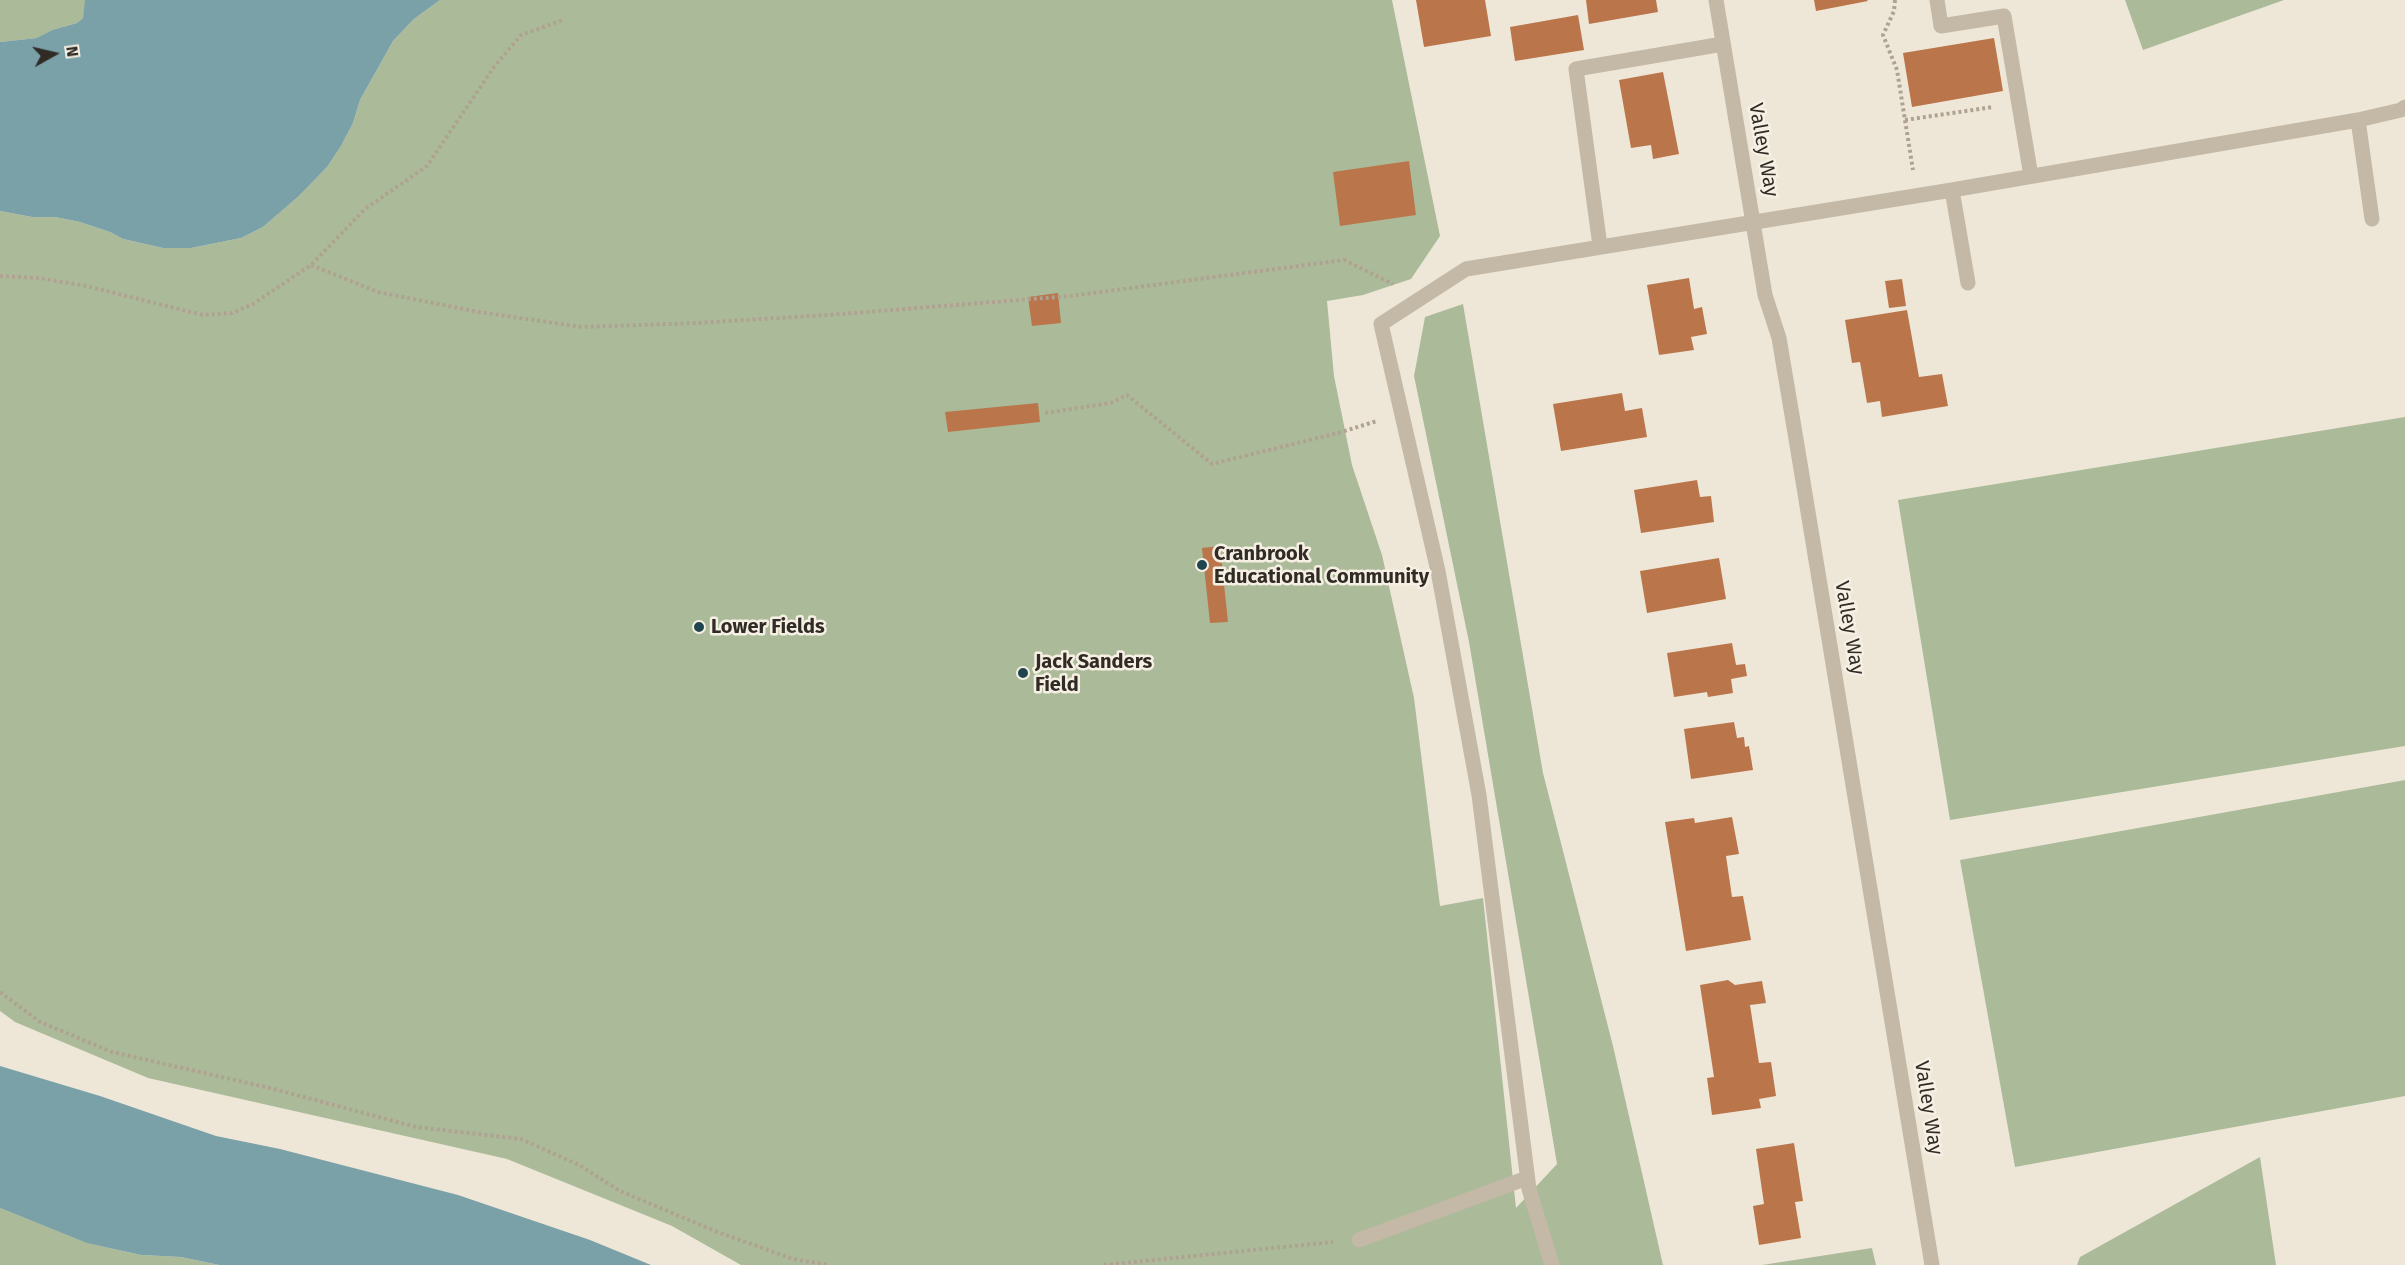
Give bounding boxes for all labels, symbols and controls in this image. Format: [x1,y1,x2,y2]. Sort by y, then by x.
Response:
north arrow [24,24,84,84]
text: N [62,45,82,58]
street label: Valley Way [1743,101,1783,199]
place label: Cranbrook Educational Community [1214,542,1429,589]
marker: Cranbrook Educational Community [1195,558,1209,572]
street label: Valley Way [1829,579,1869,677]
place label: Lower Fields [711,615,825,639]
marker: Lower Fields [692,620,706,634]
place label: Jack Sanders Field [1035,650,1152,697]
marker: Jack Sanders Field [1016,666,1030,680]
street label: Valley Way [1909,1059,1947,1157]

